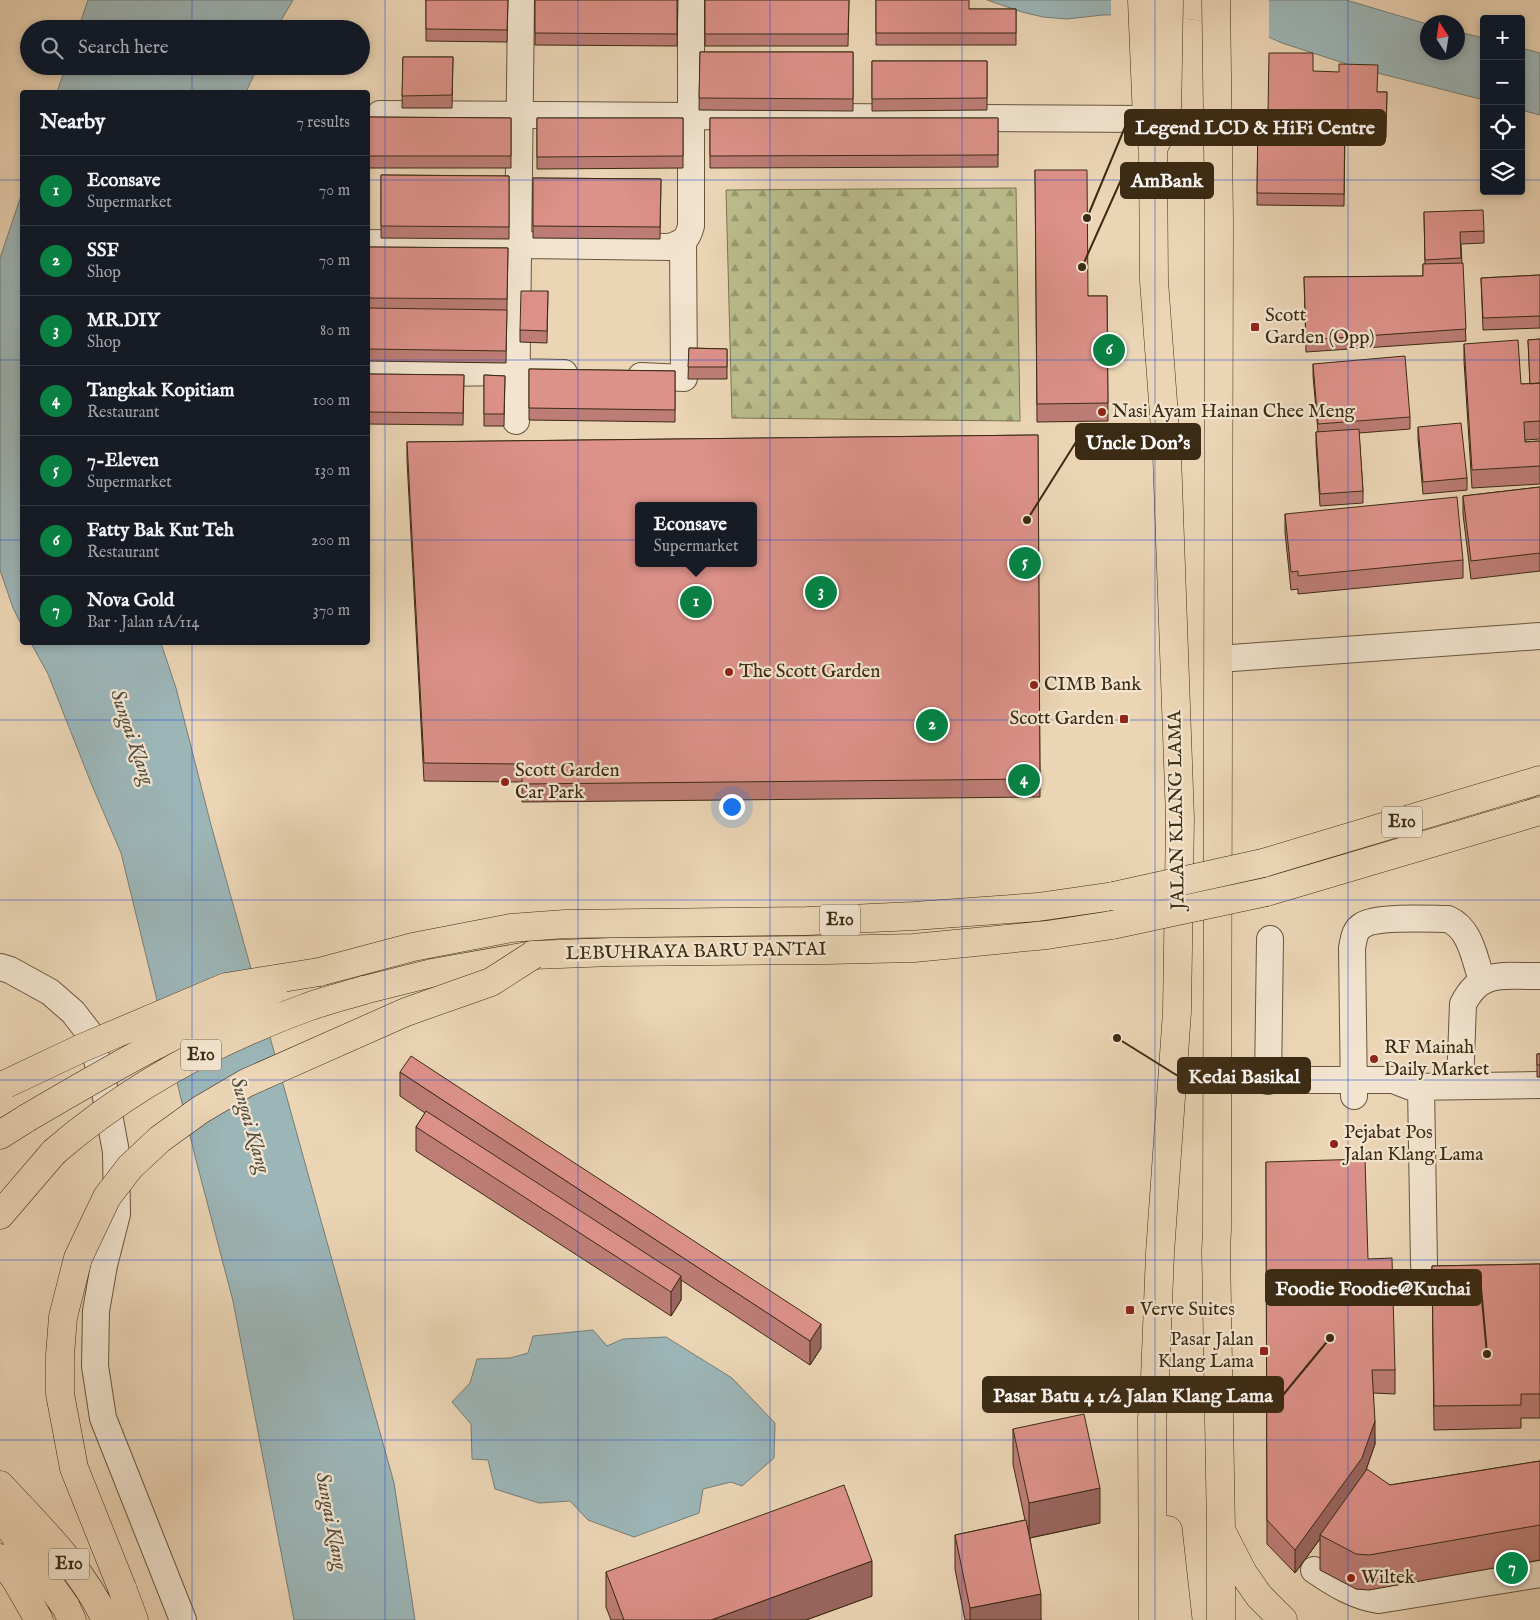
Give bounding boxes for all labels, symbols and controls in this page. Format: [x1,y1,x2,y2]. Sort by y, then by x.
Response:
north arrow [1420,15,1465,60]
map controls [1480,15,1525,195]
button: + [1480,15,1525,60]
search box [20,20,370,75]
icon: search [38,34,66,62]
text: Search here [78,36,169,60]
button: − [1480,60,1525,105]
button: locate [1480,105,1525,150]
text: Nearby [40,109,105,136]
callout: Legend LCD & HiFi Centre [1125,110,1385,145]
text: 7 results [296,113,350,133]
text: Legend LCD & HiFi Centre [1135,116,1376,141]
button: layers [1480,150,1525,195]
callout: AmBank [1121,163,1213,198]
text: Econsave [87,169,160,193]
text: AmBank [1130,169,1204,194]
text: 1 [53,181,59,201]
text: 70 m [319,181,350,201]
text: Supermarket [87,193,172,213]
text: SSF [87,239,119,263]
text: 2 [52,251,60,271]
text: 70 m [319,251,350,271]
text: Shop [87,263,121,283]
place label: Scott Garden (Opp) [1265,304,1374,350]
text: MR.DIY [87,309,160,333]
text: 3 [53,321,59,341]
text: 80 m [320,321,350,341]
marker: Scott Garden (Opp) [1249,321,1261,333]
pin: 6 [1093,331,1125,369]
text: Shop [87,333,121,353]
text: Tangkak Kopitiam [87,379,234,403]
text: 4 [52,391,60,411]
text: 100 m [313,391,350,411]
place label: Nasi Ayam Hainan Chee Meng [1112,400,1356,424]
text: Restaurant [87,403,160,423]
marker: Nasi Ayam Hainan Chee Meng [1096,406,1108,418]
callout: Uncle Don's [1076,424,1200,459]
text: Uncle Don's [1085,431,1190,456]
text: 7-Eleven [87,449,159,473]
text: 5 [53,461,59,481]
text: 130 m [314,461,350,481]
text: Supermarket [87,473,172,493]
popup [635,502,757,567]
text: Econsave [654,513,727,537]
text: Fatty Bak Kut Teh [87,519,234,543]
text: 6 [53,531,59,551]
text: 200 m [311,531,350,551]
text: Supermarket [654,537,738,557]
text: Restaurant [87,543,160,563]
pin: 5 [1009,544,1041,582]
pin: 3 [805,573,837,611]
pin: 1 [680,583,712,621]
text: Nova Gold [87,589,174,613]
text: 7 [52,601,60,621]
text: 370 m [313,601,350,621]
text: Bar · Jalan 1A/114 [87,613,199,633]
place label: The Scott Garden [739,660,880,684]
marker: The Scott Garden [723,666,735,678]
place label: CIMB Bank [1044,673,1142,697]
marker: CIMB Bank [1028,679,1040,691]
water label: Sungai Klang [103,686,160,790]
pin: 2 [916,706,948,744]
place label: Scott Garden [1009,707,1114,731]
street label: JALAN KLANG LAMA [1163,709,1191,912]
marker: Scott Garden [1118,713,1130,725]
place label: Scott Garden Car Park [515,759,620,805]
pin: 4 [1008,761,1040,799]
marker: Scott Garden Car Park [499,776,511,788]
your location [719,794,745,820]
road number: E10 [1382,806,1422,838]
road number: E10 [820,904,860,936]
street label: LEBUHRAYA BARU PANTAI [565,938,827,966]
place label: RF Mainah Daily Market [1384,1036,1490,1082]
road number: E10 [181,1040,221,1070]
marker: RF Mainah Daily Market [1368,1053,1380,1065]
callout: Kedai Basikal [1178,1058,1310,1093]
text: Kedai Basikal [1188,1065,1300,1090]
water label: Sungai Klang [223,1074,276,1178]
place label: Pejabat Pos Jalan Klang Lama [1342,1121,1484,1167]
marker: Pejabat Pos Jalan Klang Lama [1328,1138,1340,1150]
callout: Foodie Foodie@Kuchai [1266,1270,1481,1305]
text: Foodie Foodie@Kuchai [1275,1277,1472,1302]
place label: Verve Suites [1139,1298,1235,1322]
marker: Verve Suites [1124,1304,1136,1316]
place label: Pasar Jalan Klang Lama [1158,1328,1255,1374]
marker: Pasar Jalan Klang Lama [1258,1345,1270,1357]
callout: Pasar Batu 4 1/2 Jalan Klang Lama [983,1377,1283,1412]
text: Pasar Batu 4 1/2 Jalan Klang Lama [993,1384,1273,1409]
water label: Sungai Klang [308,1470,353,1574]
road number: E10 [49,1548,89,1580]
pin: 7 [1496,1549,1528,1587]
place label: Wiltek [1361,1566,1416,1590]
marker: Wiltek [1345,1572,1357,1584]

